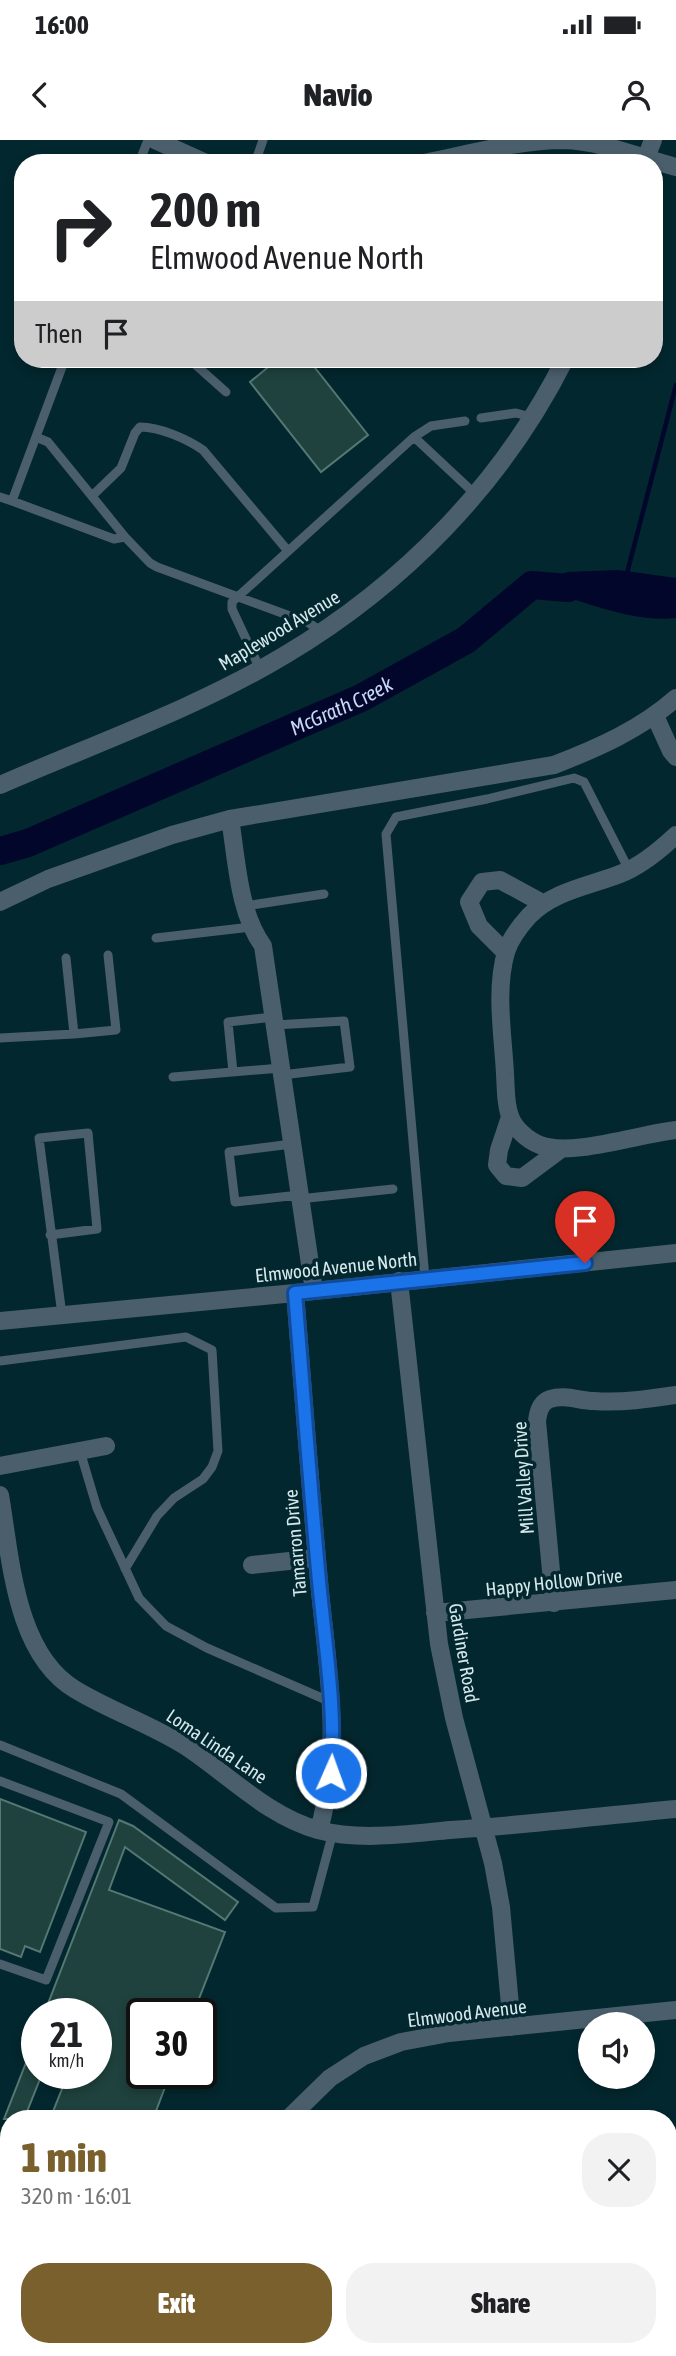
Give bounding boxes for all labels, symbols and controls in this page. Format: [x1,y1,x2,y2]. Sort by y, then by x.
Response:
text: 16:00 [35,10,89,40]
icon: back [21,76,59,114]
text: Navio [303,76,373,113]
icon: person [617,76,655,114]
text: 200 m [150,181,261,237]
icon: right [35,182,126,273]
text: Elmwood Avenue North [150,239,424,276]
icon: arrive [97,315,135,353]
text: Then [35,319,83,349]
street label: Maplewood Avenue [215,585,343,675]
water label: McGrath Creek [286,671,397,740]
pin [555,1191,615,1263]
icon: arrive [566,1202,604,1240]
street label: Elmwood Avenue North [254,1248,418,1286]
street label: Mill Valley Drive [508,1421,538,1535]
street label: Tamarron Drive [279,1489,311,1597]
street label: Happy Hollow Drive [484,1564,624,1600]
street label: Gardiner Road [444,1602,484,1704]
street label: Loma Linda Lane [162,1704,272,1788]
position arrow [294,1736,368,1810]
street label: Elmwood Avenue [406,1995,528,2031]
speed limit sign: 30 [126,1998,217,2089]
map controls [578,2012,655,2089]
button: sound [578,2012,655,2089]
text: 21 [50,2014,83,2054]
text: km/h [49,2050,84,2071]
text: 1 min [21,2133,107,2181]
button: close [582,2133,656,2207]
text: 320 m · 16:01 [21,2183,132,2209]
button: Exit [21,2263,332,2343]
button: Share [346,2263,656,2343]

